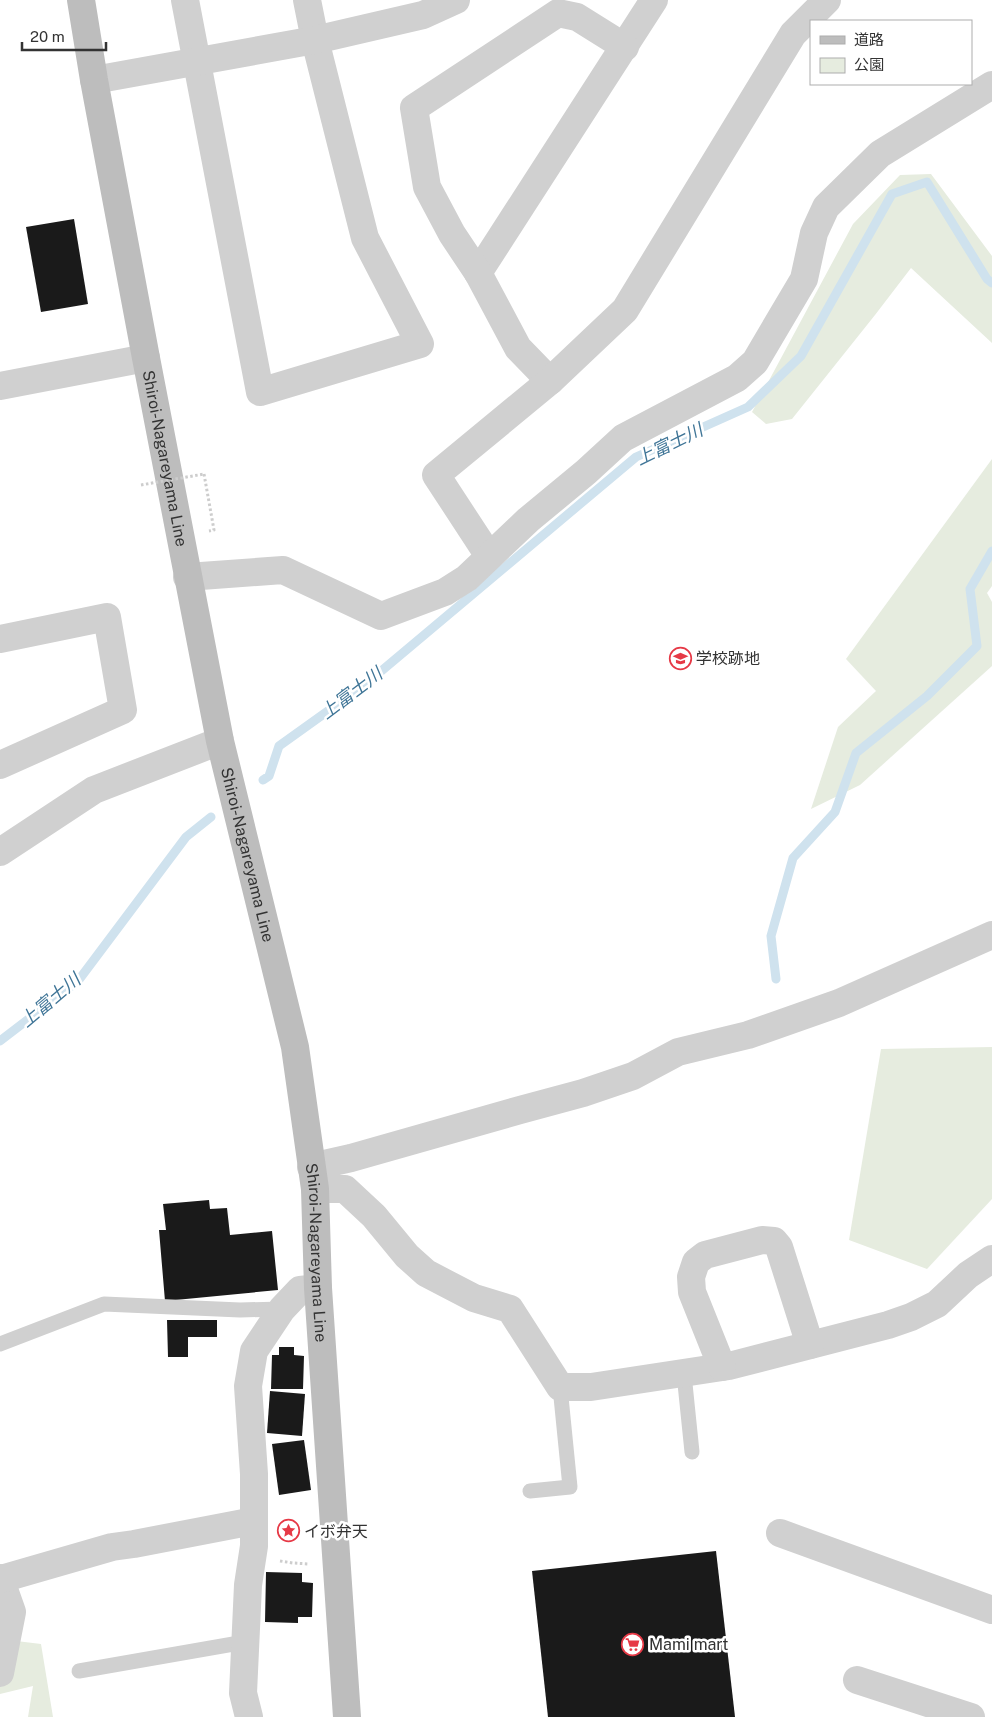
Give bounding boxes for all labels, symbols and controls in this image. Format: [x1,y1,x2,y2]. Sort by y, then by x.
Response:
scale bar [22,20,106,52]
legend [810,20,972,85]
text: 20 m [30,28,65,45]
text: 道路 [854,31,884,48]
text: 公園 [854,56,884,73]
street label: Shiroi-Nagareyama Line [139,368,192,548]
water label: 上富士川 [632,418,708,469]
school or university icon: 学校跡地 [668,646,692,670]
place label: 学校跡地 [696,649,760,668]
water label: 上富士川 [316,662,388,723]
street label: Shiroi-Nagareyama Line [217,765,278,944]
water label: 上富士川 [16,968,86,1031]
street label: Shiroi-Nagareyama Line [302,1162,331,1343]
place icon: イボ弁天 [276,1519,300,1543]
place label: イボ弁天 [304,1522,368,1541]
supermarket icon: Mami mart [621,1632,645,1656]
place label: Mami mart [649,1635,729,1654]

